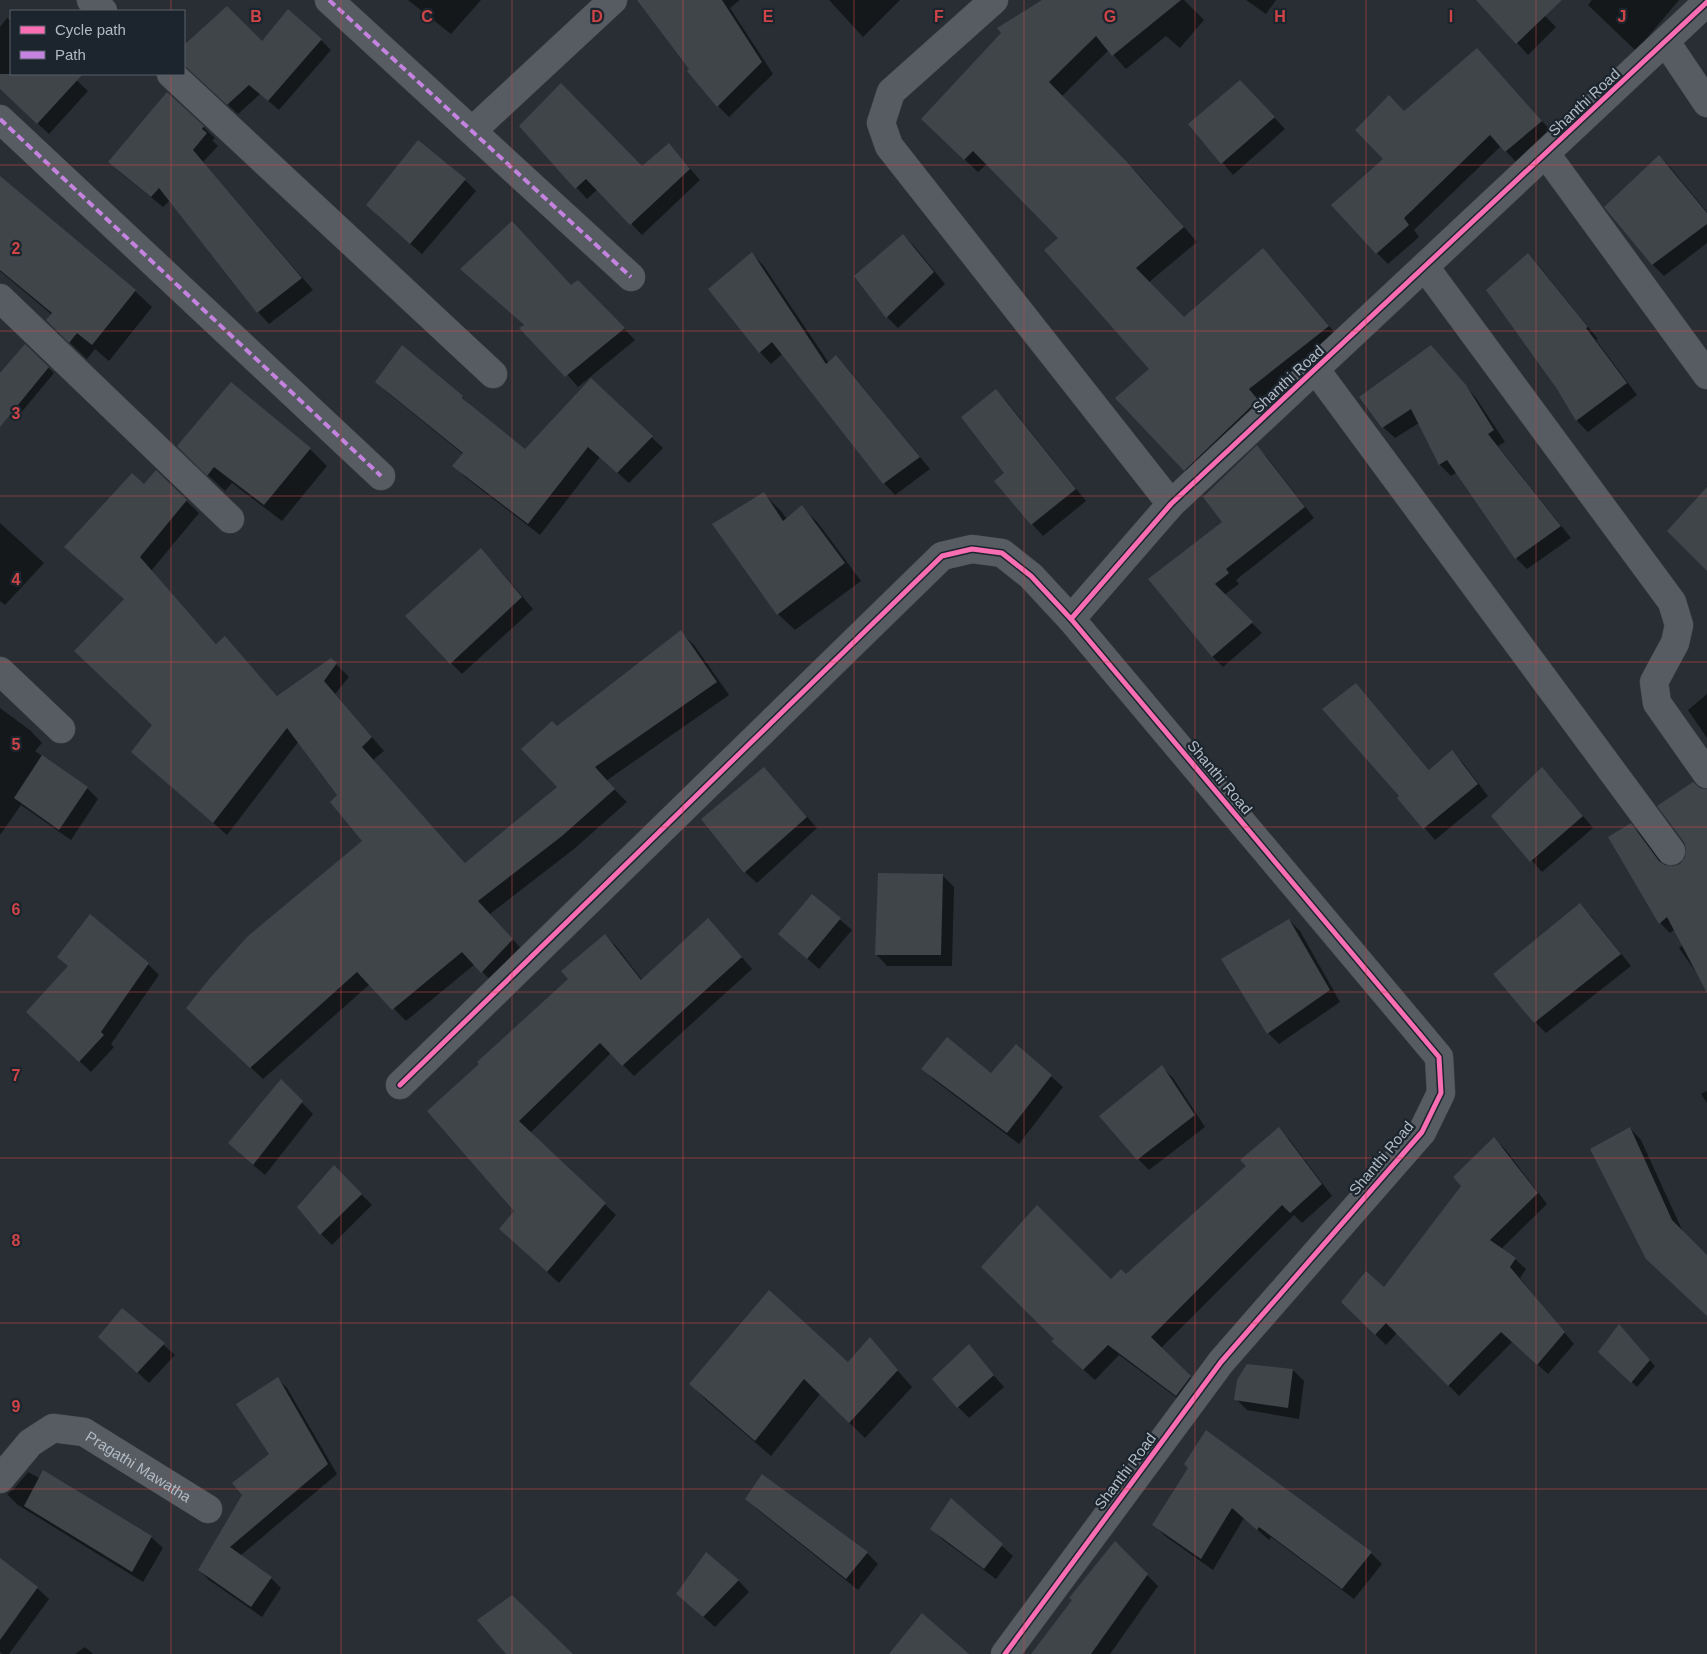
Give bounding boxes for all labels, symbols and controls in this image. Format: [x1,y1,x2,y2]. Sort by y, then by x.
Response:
text: B [250,8,262,25]
text: C [421,8,433,25]
text: D [591,8,603,25]
text: E [763,8,774,25]
text: F [934,8,944,25]
text: G [1104,8,1116,25]
text: H [1274,8,1286,25]
text: I [1449,8,1453,25]
text: J [1618,8,1626,25]
legend [10,10,185,75]
text: Cycle path [55,21,126,38]
text: Path [55,46,86,63]
street label: Shanthi Road [1545,65,1623,139]
text: 2 [12,240,21,257]
street label: Shanthi Road [1249,342,1327,416]
text: 3 [12,405,21,422]
text: 4 [12,571,21,588]
text: 5 [12,736,21,753]
street label: Shanthi Road [1184,737,1256,817]
text: 6 [12,901,21,918]
text: 7 [12,1067,21,1084]
street label: Shanthi Road [1345,1118,1417,1198]
text: 8 [12,1232,21,1249]
text: 9 [12,1398,21,1415]
street label: Pragathi Mawatha [83,1427,195,1505]
street label: Shanthi Road [1091,1430,1159,1512]

